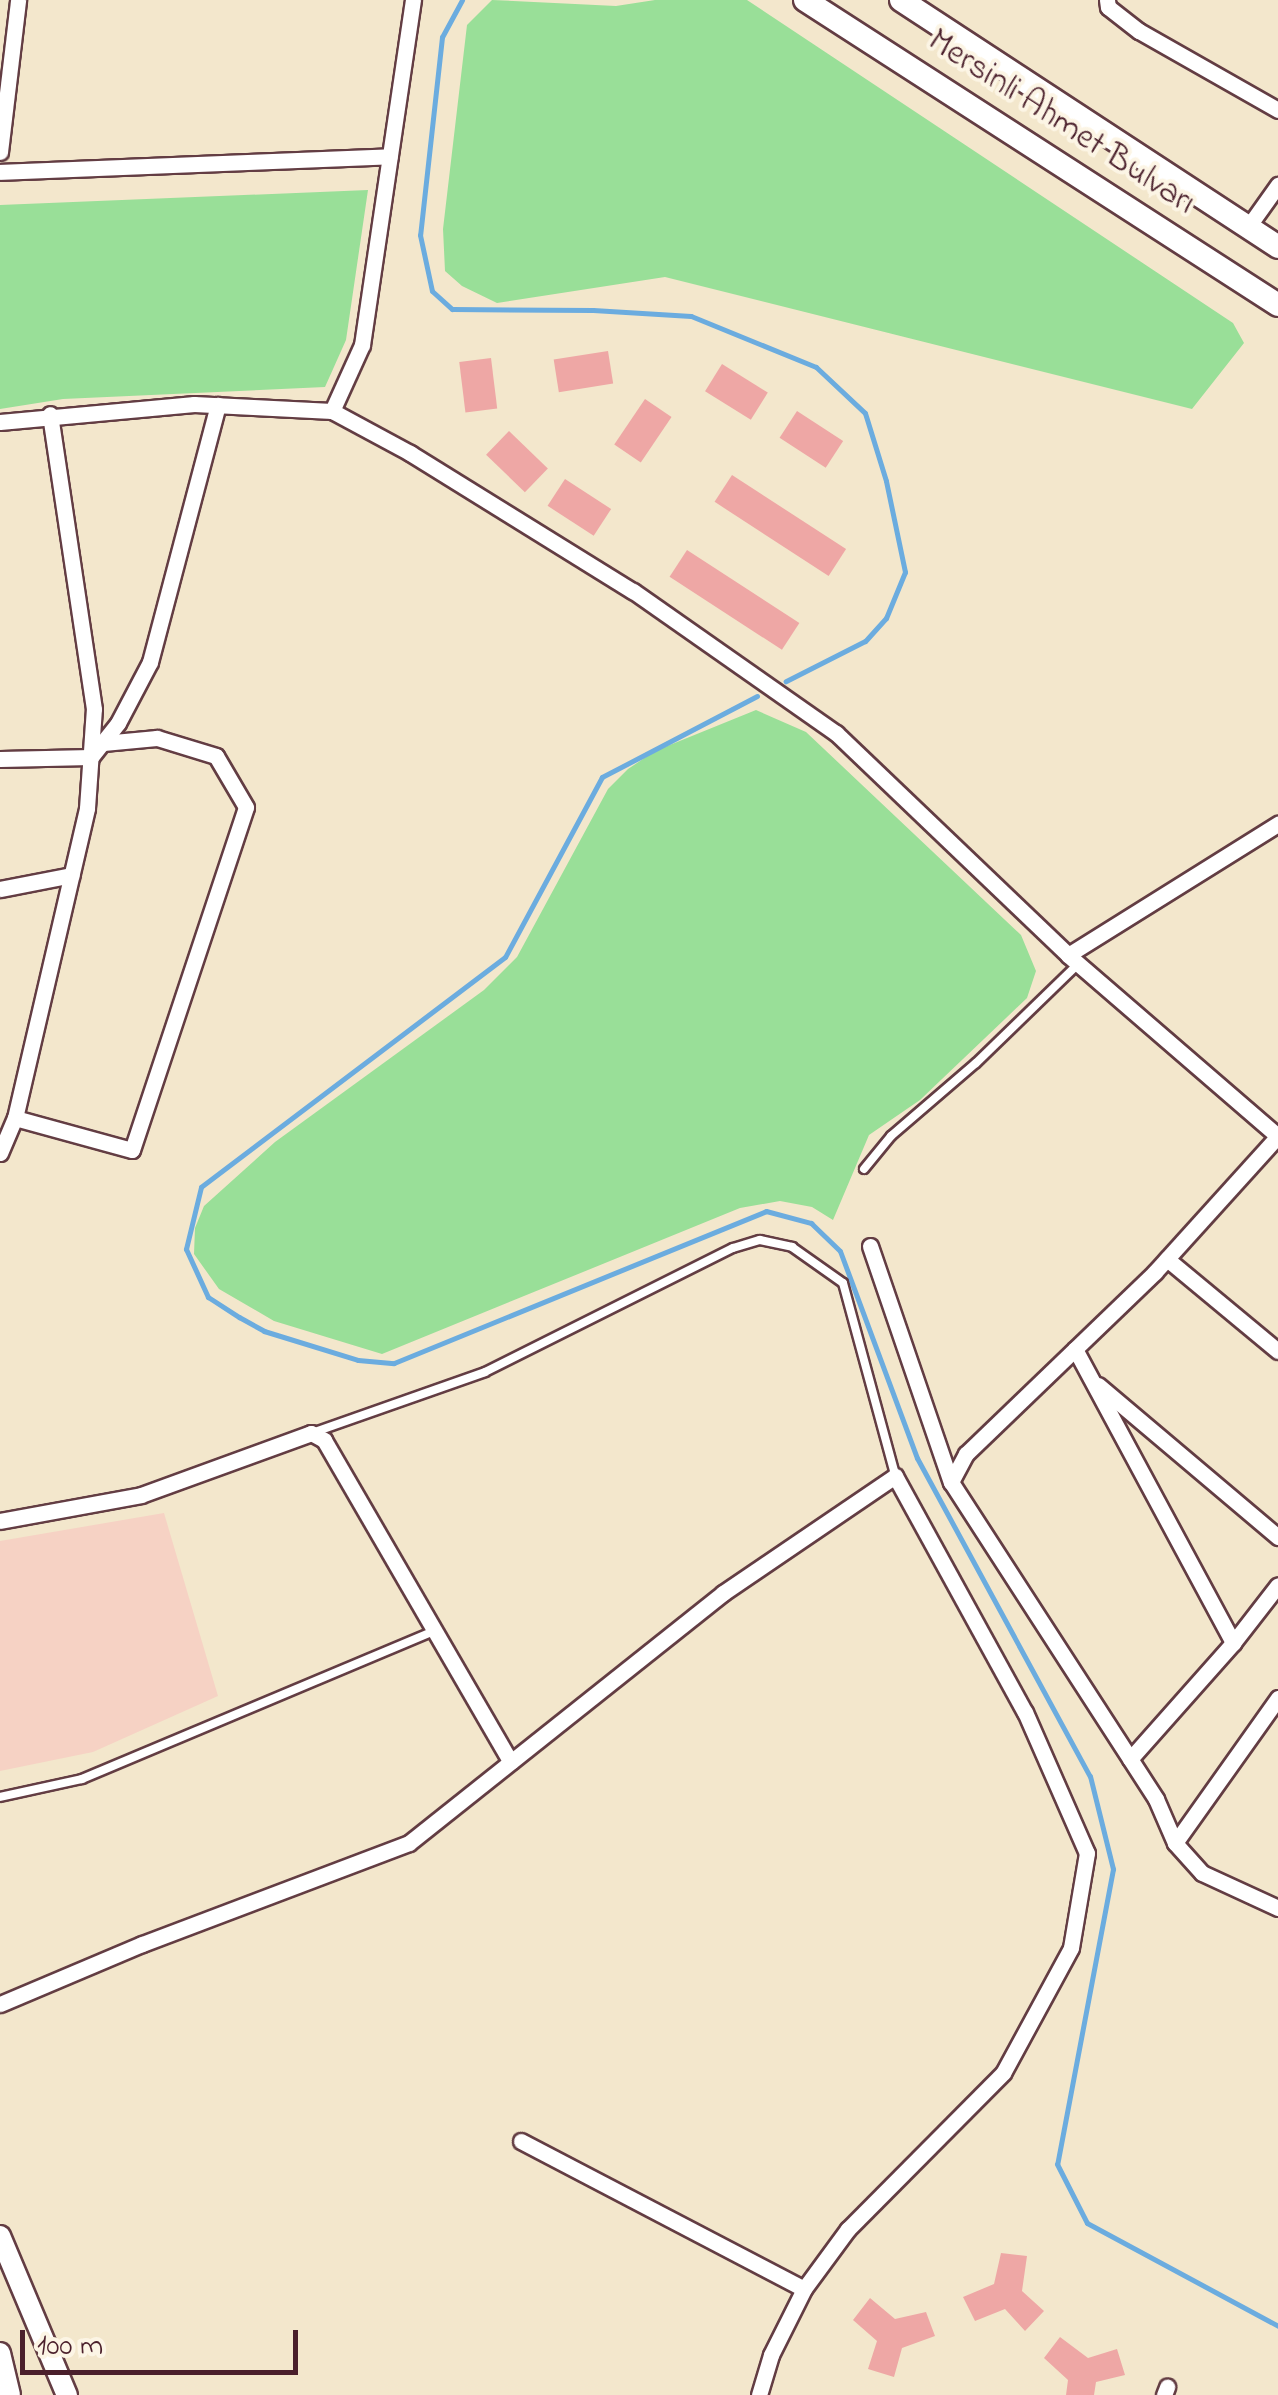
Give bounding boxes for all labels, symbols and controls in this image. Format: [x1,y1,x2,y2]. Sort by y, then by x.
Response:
street label: Mersinli Ahmet Bulvarı [919,21,1203,225]
scale bar [25,2310,302,2372]
text: 100 m [37,2325,103,2369]

